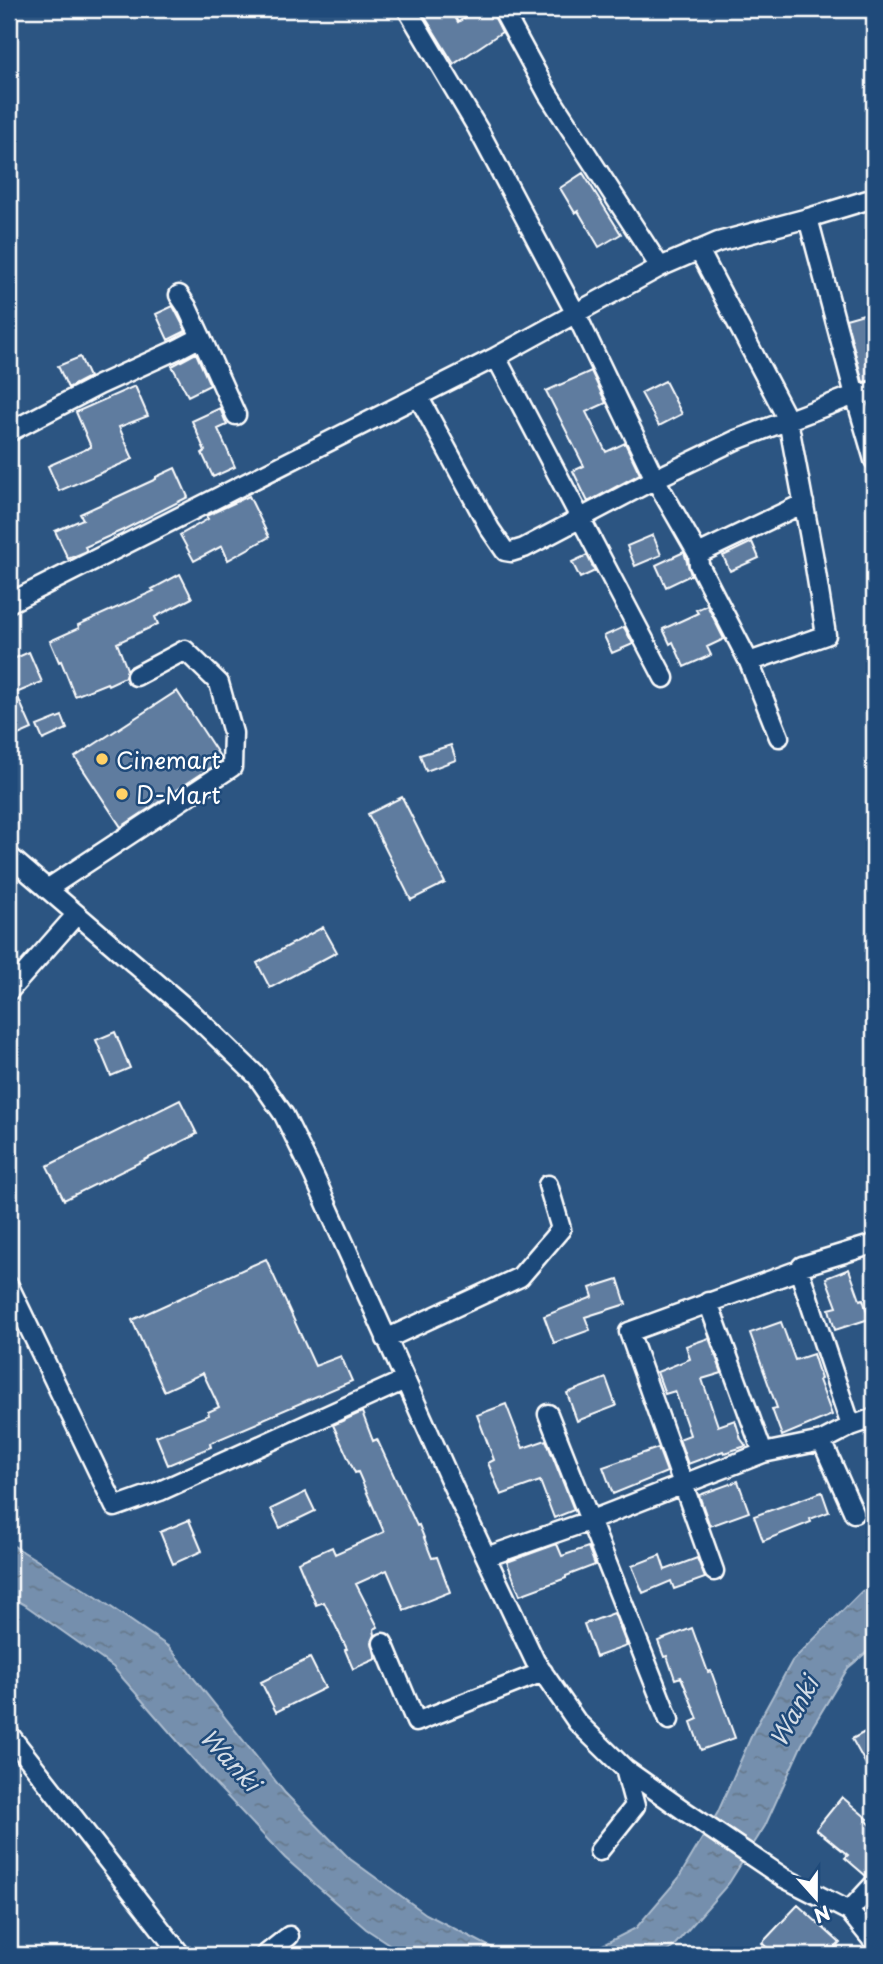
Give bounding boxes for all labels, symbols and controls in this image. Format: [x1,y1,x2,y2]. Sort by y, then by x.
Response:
place label: Cinemart [116,742,221,777]
marker: Cinemart [94,751,110,767]
place label: D-Mart [136,777,221,812]
marker: D-Mart [114,786,130,802]
water label: Wanki [760,1667,828,1752]
water label: Wanki [192,1719,272,1801]
north arrow [782,1862,852,1932]
text: N [810,1899,834,1931]

